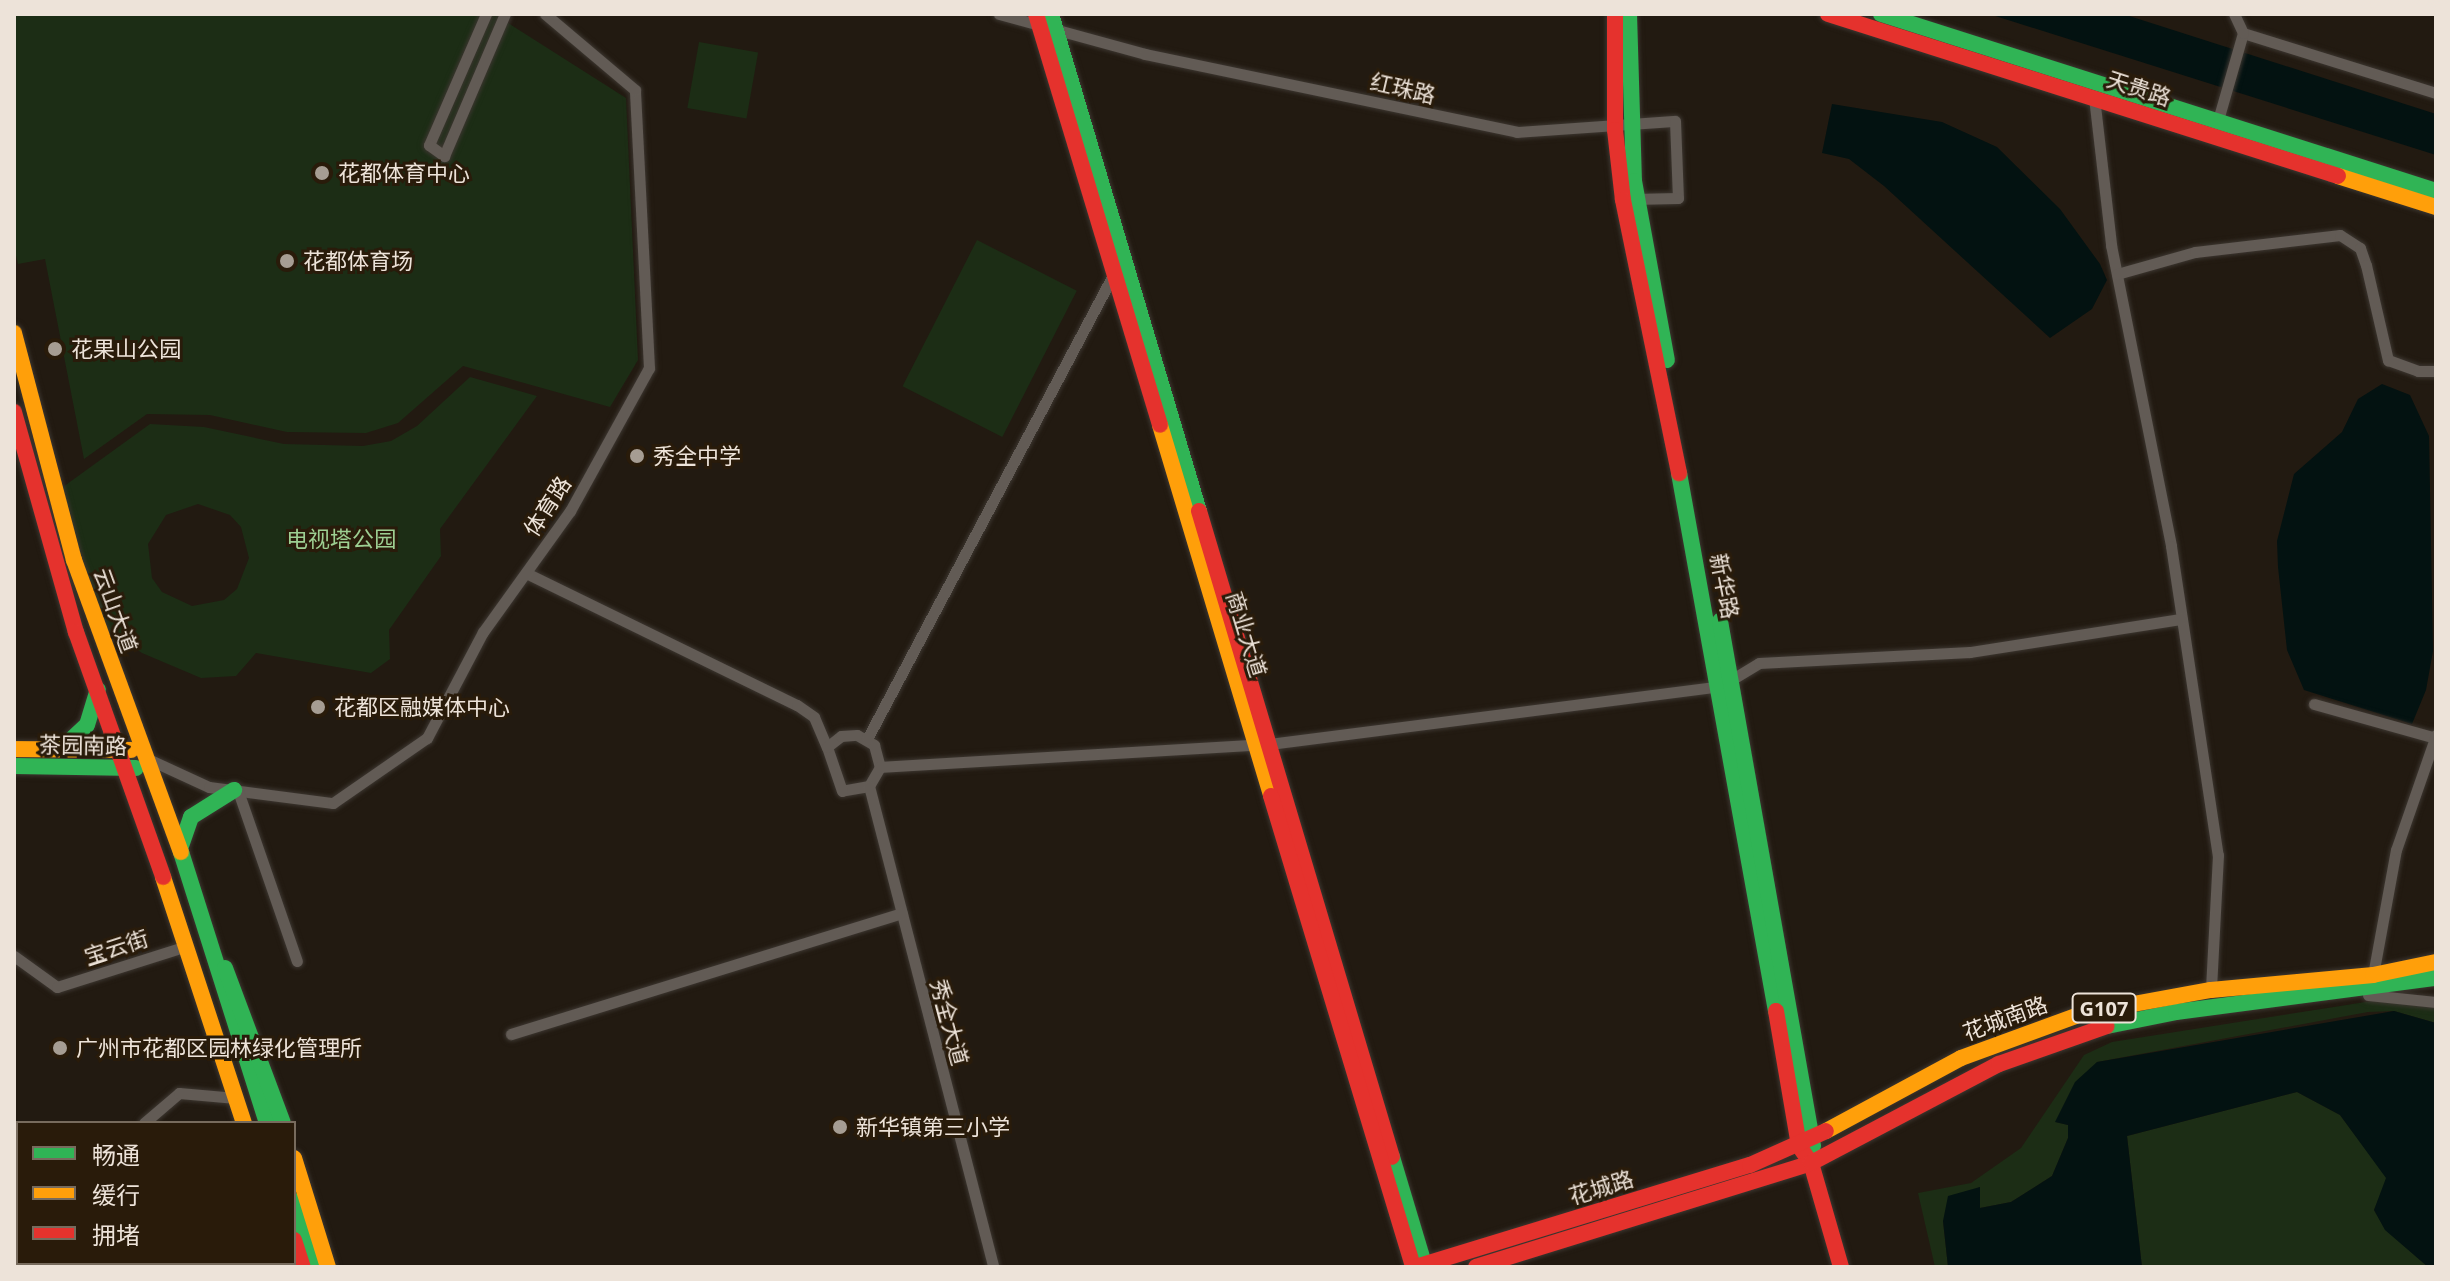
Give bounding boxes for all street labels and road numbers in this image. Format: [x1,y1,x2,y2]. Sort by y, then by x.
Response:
street label: 天贵路 [2104,65,2174,111]
street label: 红珠路 [1368,68,1438,108]
street label: 体育路 [518,471,576,541]
street label: 新华路 [1706,551,1744,621]
street label: 云山大道 [89,564,143,656]
street label: 商业大道 [1222,588,1272,680]
street label: 茶园南路 [39,731,127,759]
street label: 宝云街 [81,924,151,970]
street label: 秀全大道 [926,976,974,1068]
street label: 花城南路 [1959,991,2051,1045]
road number: G107 [2070,992,2138,1024]
street label: 花城路 [1566,1165,1636,1209]

